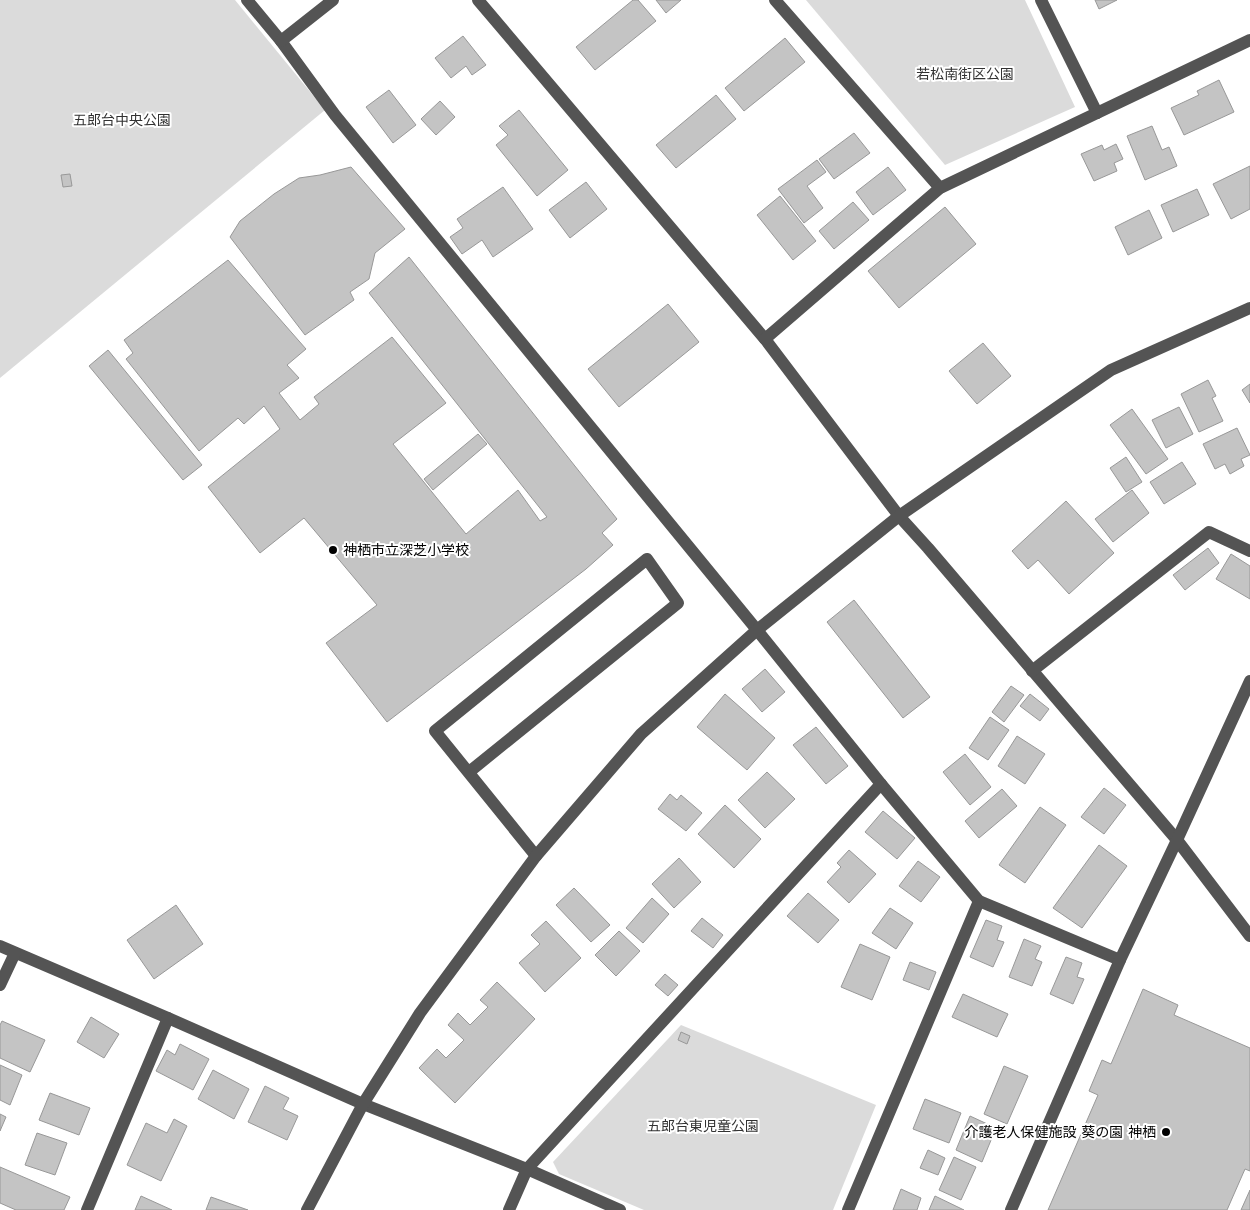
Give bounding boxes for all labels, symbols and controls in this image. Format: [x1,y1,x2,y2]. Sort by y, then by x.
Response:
park label: 若松南街区公園 [916,66,1014,82]
park label: 五郎台中央公園 [73,112,171,128]
place label: 神栖市立深芝小学校 [343,542,469,558]
marker: 神栖市立深芝小学校 [327,544,339,556]
park label: 五郎台東児童公園 [647,1118,759,1134]
place label: 介護老人保健施設 葵の園 神栖 [964,1124,1156,1140]
marker: 介護老人保健施設 葵の園 神栖 [1160,1126,1172,1138]

